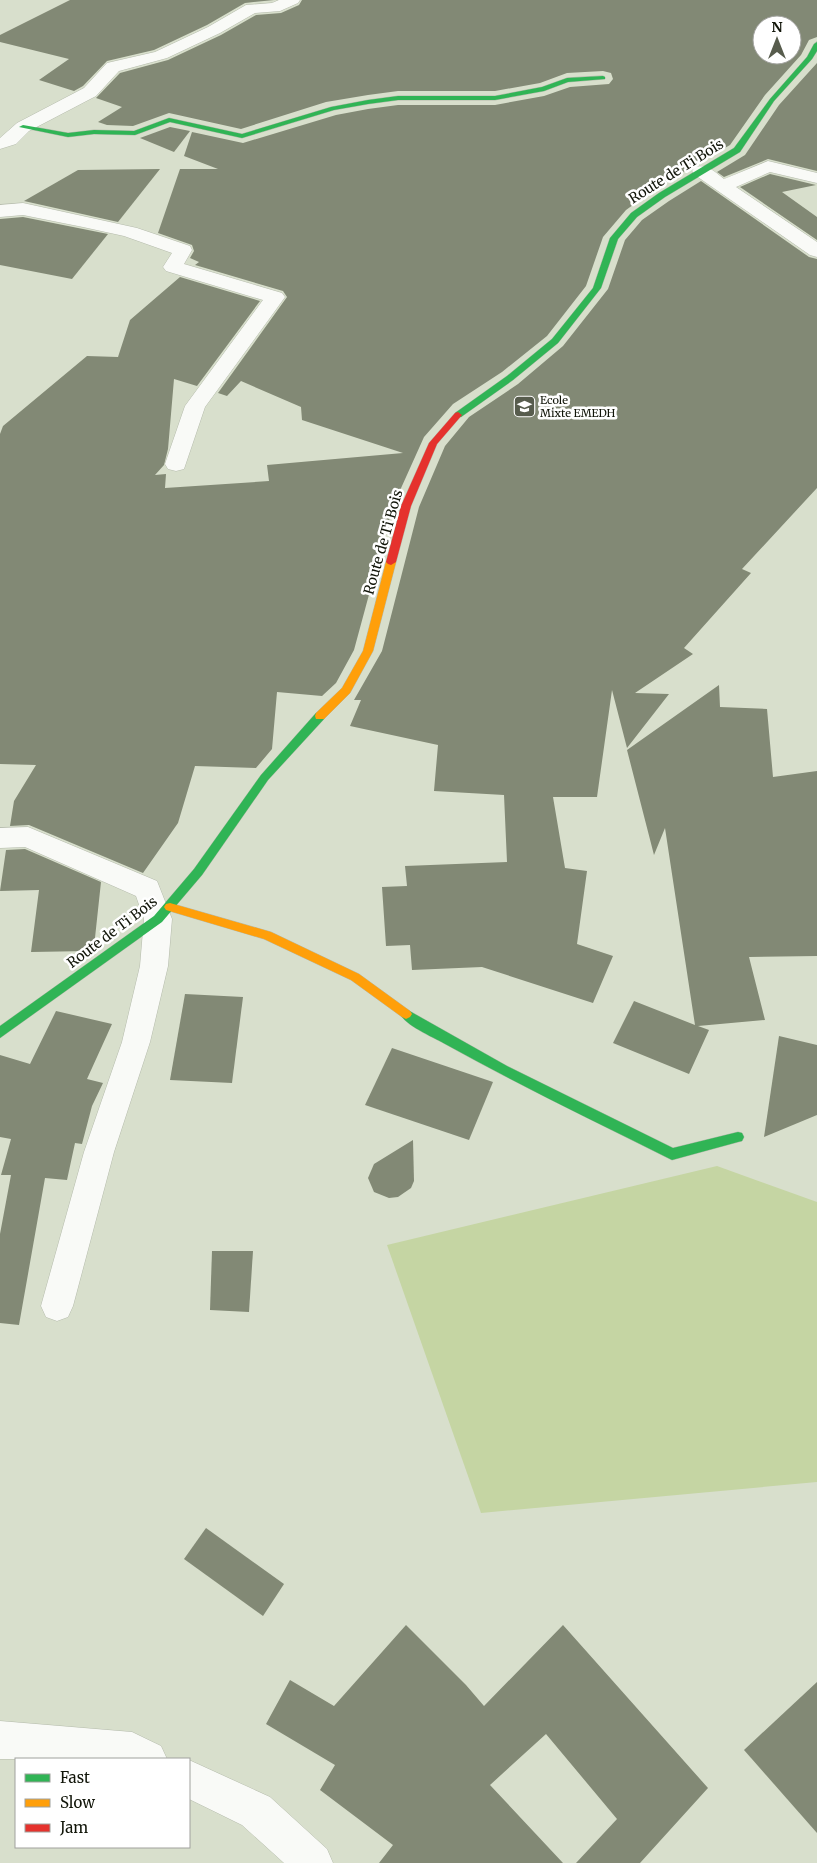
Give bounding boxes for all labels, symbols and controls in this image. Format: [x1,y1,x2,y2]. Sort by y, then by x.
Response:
north arrow [752,15,802,65]
text: N [771,18,783,36]
street label: Route de Ti Bois [625,135,727,207]
place label: Ecole Mixte EMEDH [540,393,616,420]
school or university icon: Ecole Mixte EMEDH [512,394,536,418]
street label: Route de Ti Bois [359,487,407,597]
street label: Route de Ti Bois [63,892,161,972]
legend [15,1758,190,1848]
text: Fast [60,1768,90,1787]
text: Slow [60,1793,95,1812]
text: Jam [59,1818,88,1837]

